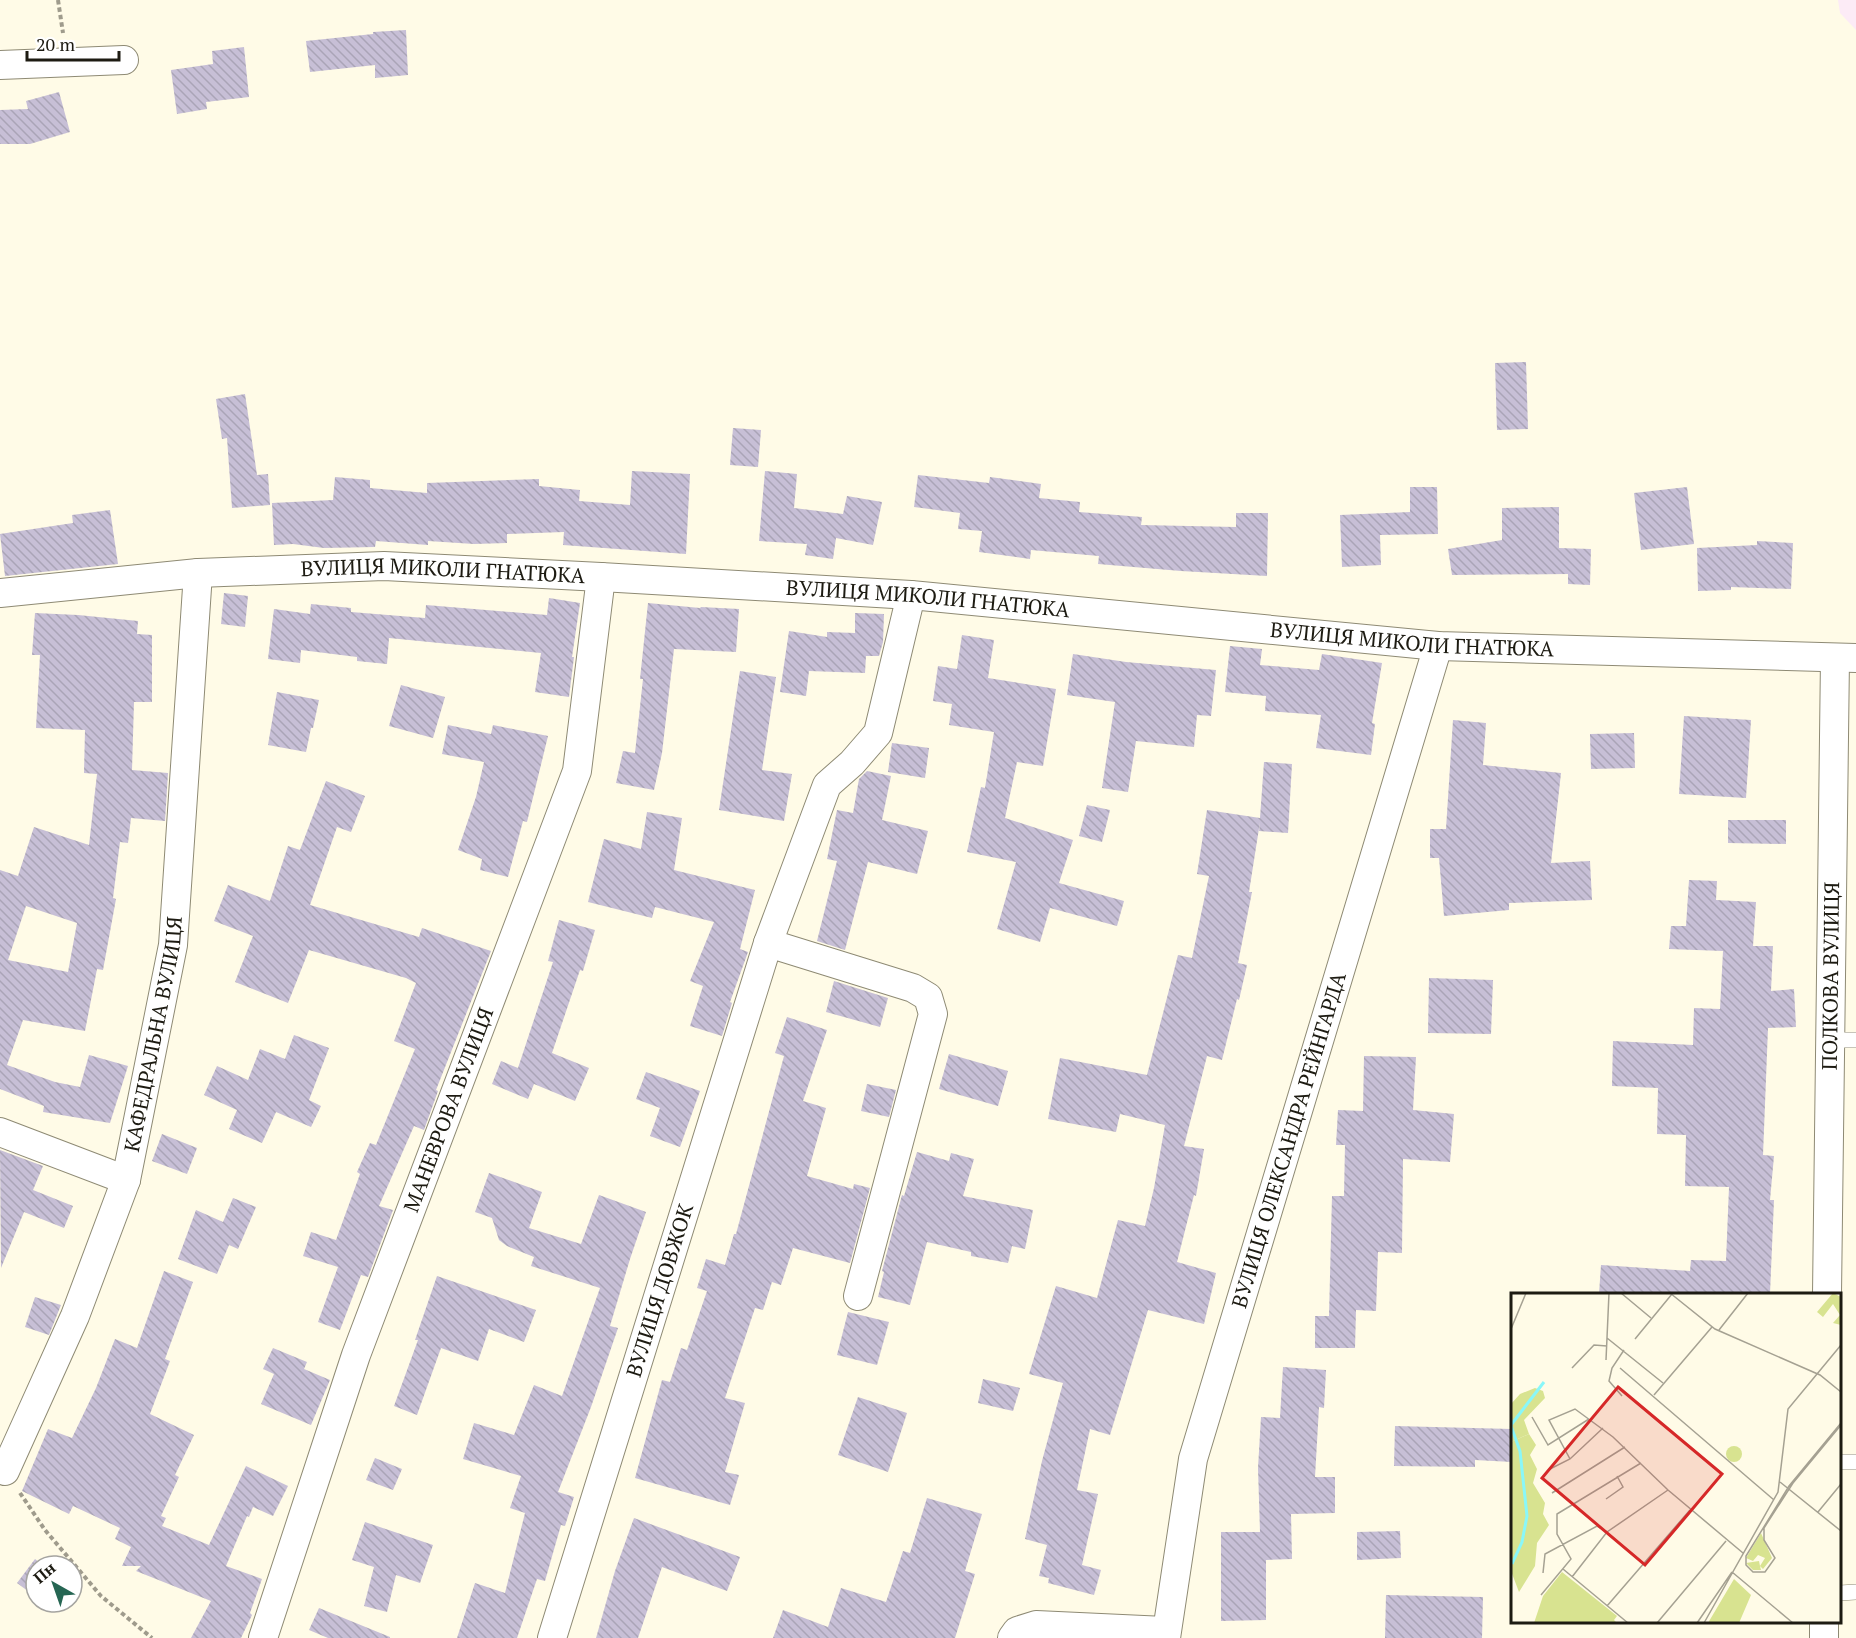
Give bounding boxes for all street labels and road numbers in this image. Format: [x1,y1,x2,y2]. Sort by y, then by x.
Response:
street label: ВУЛИЦЯ МИКОЛИ ГНАТЮКА [300,551,586,589]
street label: ВУЛИЦЯ МИКОЛИ ГНАТЮКА [785,573,1072,623]
street label: ВУЛИЦЯ МИКОЛИ ГНАТЮКА [1269,615,1555,662]
street label: ПОЛКОВА ВУЛИЦЯ [1815,882,1845,1070]
street label: КАФЕДРАЛЬНА ВУЛИЦЯ [117,915,188,1154]
street label: ВУЛИЦЯ ОЛЕКСАНДРА РЕЙНГАРДА [1224,968,1352,1311]
street label: МАНЕВРОВА ВУЛИЦЯ [396,1003,499,1216]
street label: ВУЛИЦЯ ДОВЖОК [619,1199,699,1380]

